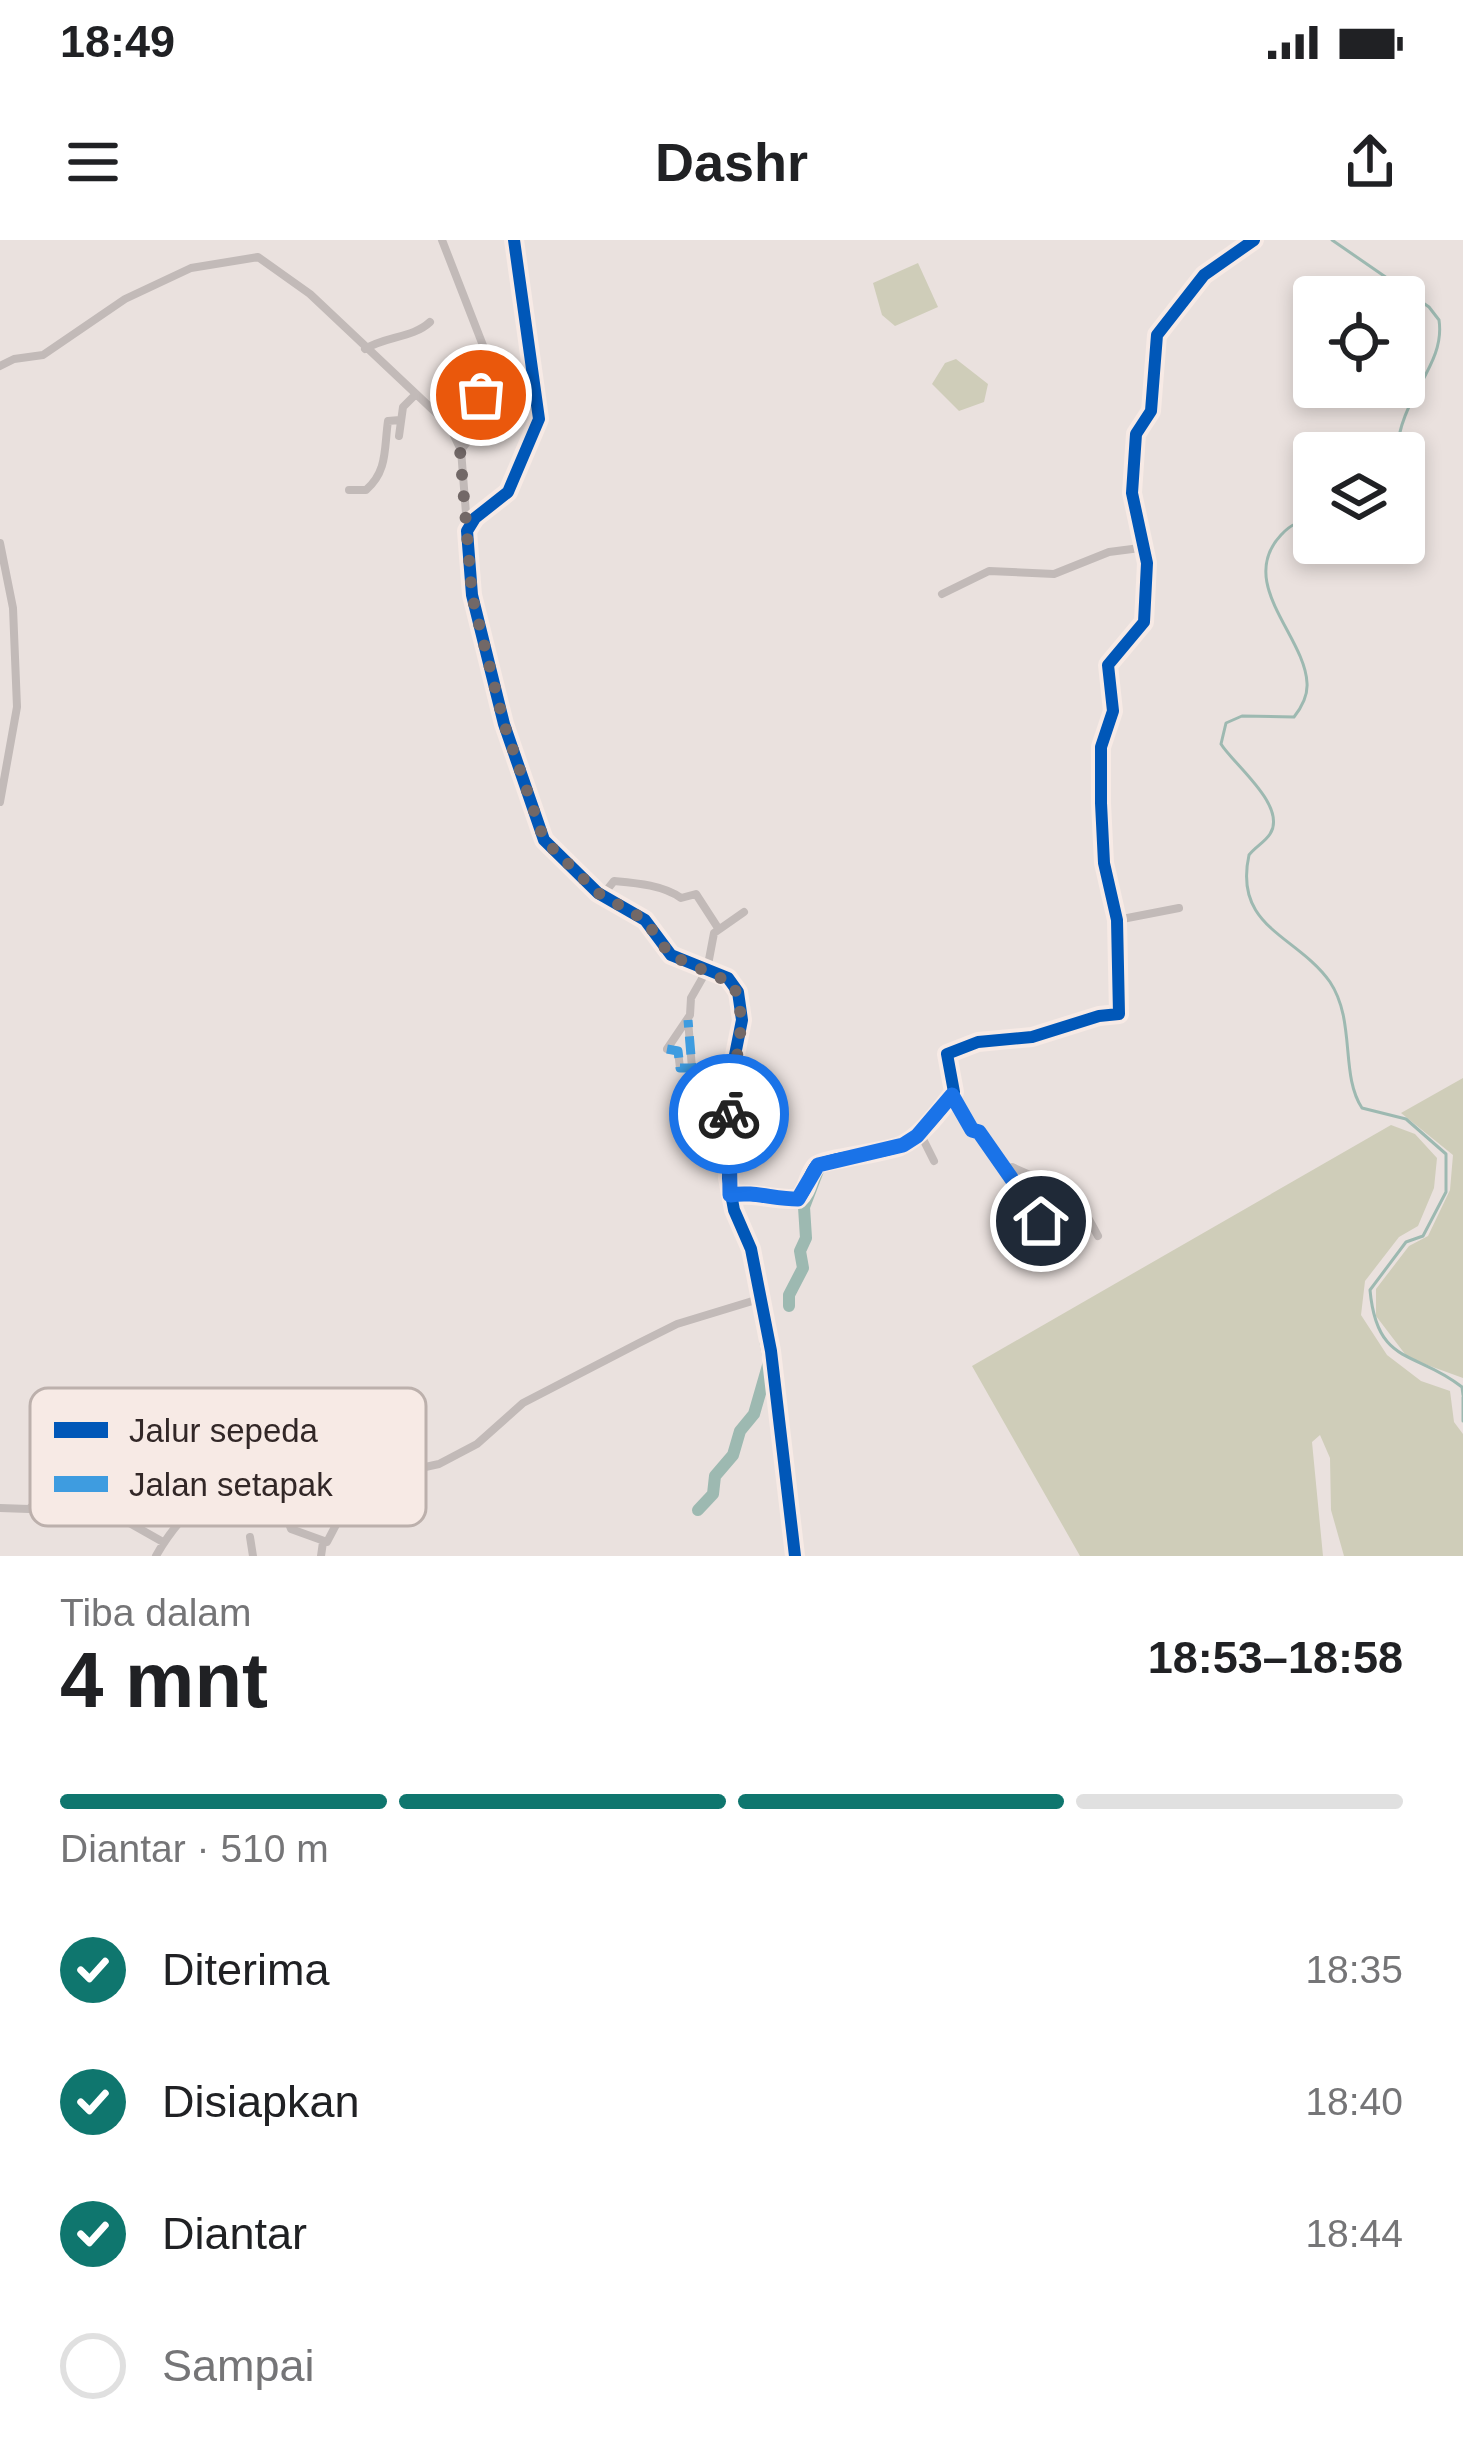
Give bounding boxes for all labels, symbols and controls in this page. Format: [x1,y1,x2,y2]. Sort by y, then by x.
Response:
text: 18:49 [60,16,175,67]
icon: menu [60,129,126,195]
icon: share [1337,129,1403,195]
text: Dashr [655,132,808,192]
map controls [1293,276,1425,564]
button: locate [1293,276,1425,408]
pin [430,344,532,446]
icon: bag [448,362,514,428]
button: layers [1293,432,1425,564]
courier [669,1054,789,1174]
icon: bike [696,1081,762,1147]
pin [990,1170,1092,1272]
icon: home [1008,1188,1074,1254]
legend [30,1388,426,1526]
text: Jalur sepeda [129,1412,319,1449]
text: Jalan setapak [129,1466,333,1503]
text: Tiba dalam [60,1591,251,1634]
text: 18:53–18:58 [1148,1632,1403,1683]
text: 4 mnt [60,1636,268,1724]
text: Diantar · 510 m [60,1827,329,1870]
icon: check [60,1937,126,2003]
text: Diterima [162,1944,330,1995]
text: 18:35 [1305,1948,1403,1991]
icon: check [60,2069,126,2135]
text: Disiapkan [162,2076,360,2127]
text: 18:40 [1305,2080,1403,2123]
icon: check [60,2201,126,2267]
text: Diantar [162,2208,307,2259]
text: 18:44 [1305,2212,1403,2255]
text: Sampai [162,2340,315,2391]

